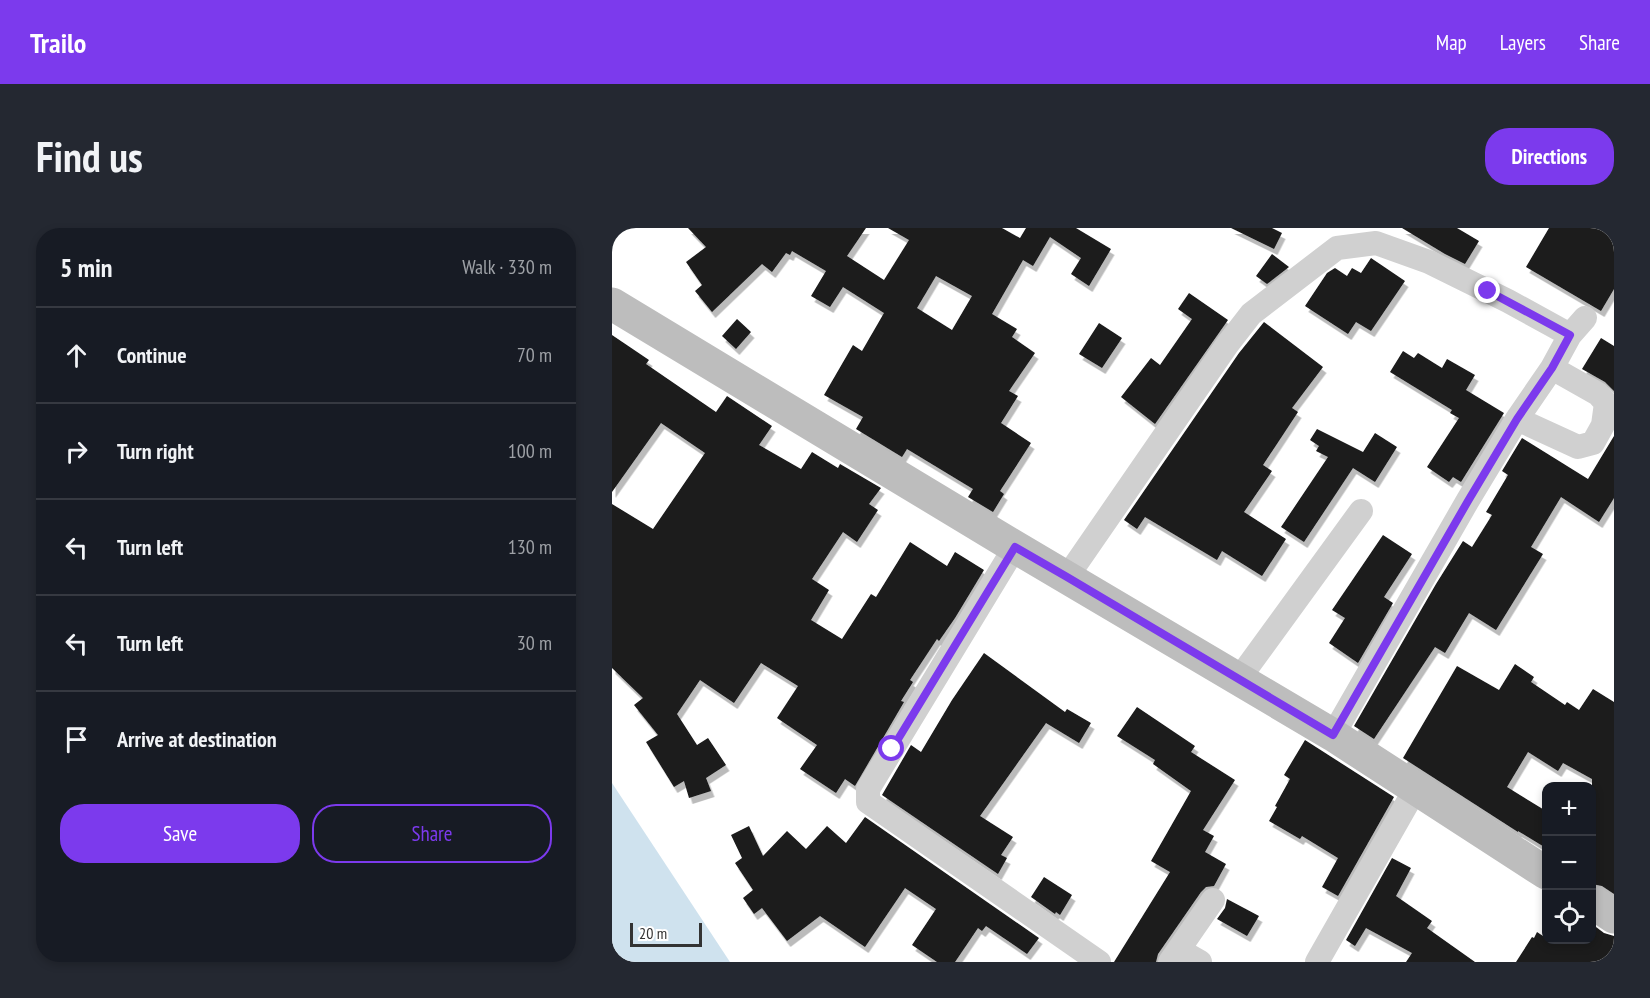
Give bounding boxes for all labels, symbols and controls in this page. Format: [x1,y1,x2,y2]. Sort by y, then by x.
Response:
text: Trailo [30,24,86,61]
text: Map [1436,29,1467,56]
text: Layers [1500,29,1546,56]
text: Share [1579,29,1620,56]
button: Directions [1485,128,1614,185]
text: Find us [36,129,143,184]
text: 5 min [60,251,113,284]
text: Walk · 330 m [462,254,552,280]
route end [1474,277,1500,303]
icon: ahead [60,339,93,372]
text: Continue [117,341,187,369]
text: 70 m [517,342,552,368]
icon: right [60,435,93,468]
text: Turn right [117,437,194,465]
text: 100 m [508,438,552,464]
icon: left [60,531,93,564]
text: Turn left [117,533,183,561]
text: 130 m [508,534,552,560]
icon: left [60,627,93,660]
text: Turn left [117,629,183,657]
text: 30 m [517,630,552,656]
icon: arrive [60,723,93,756]
text: Arrive at destination [117,725,277,753]
route start [878,735,904,761]
map controls [1542,782,1596,944]
button: + [1542,782,1596,836]
button: Save [60,804,300,863]
button: Share [312,804,552,863]
button: − [1542,836,1596,890]
button: locate [1542,890,1596,944]
scale bar [630,920,702,948]
text: 20 m [639,923,667,943]

